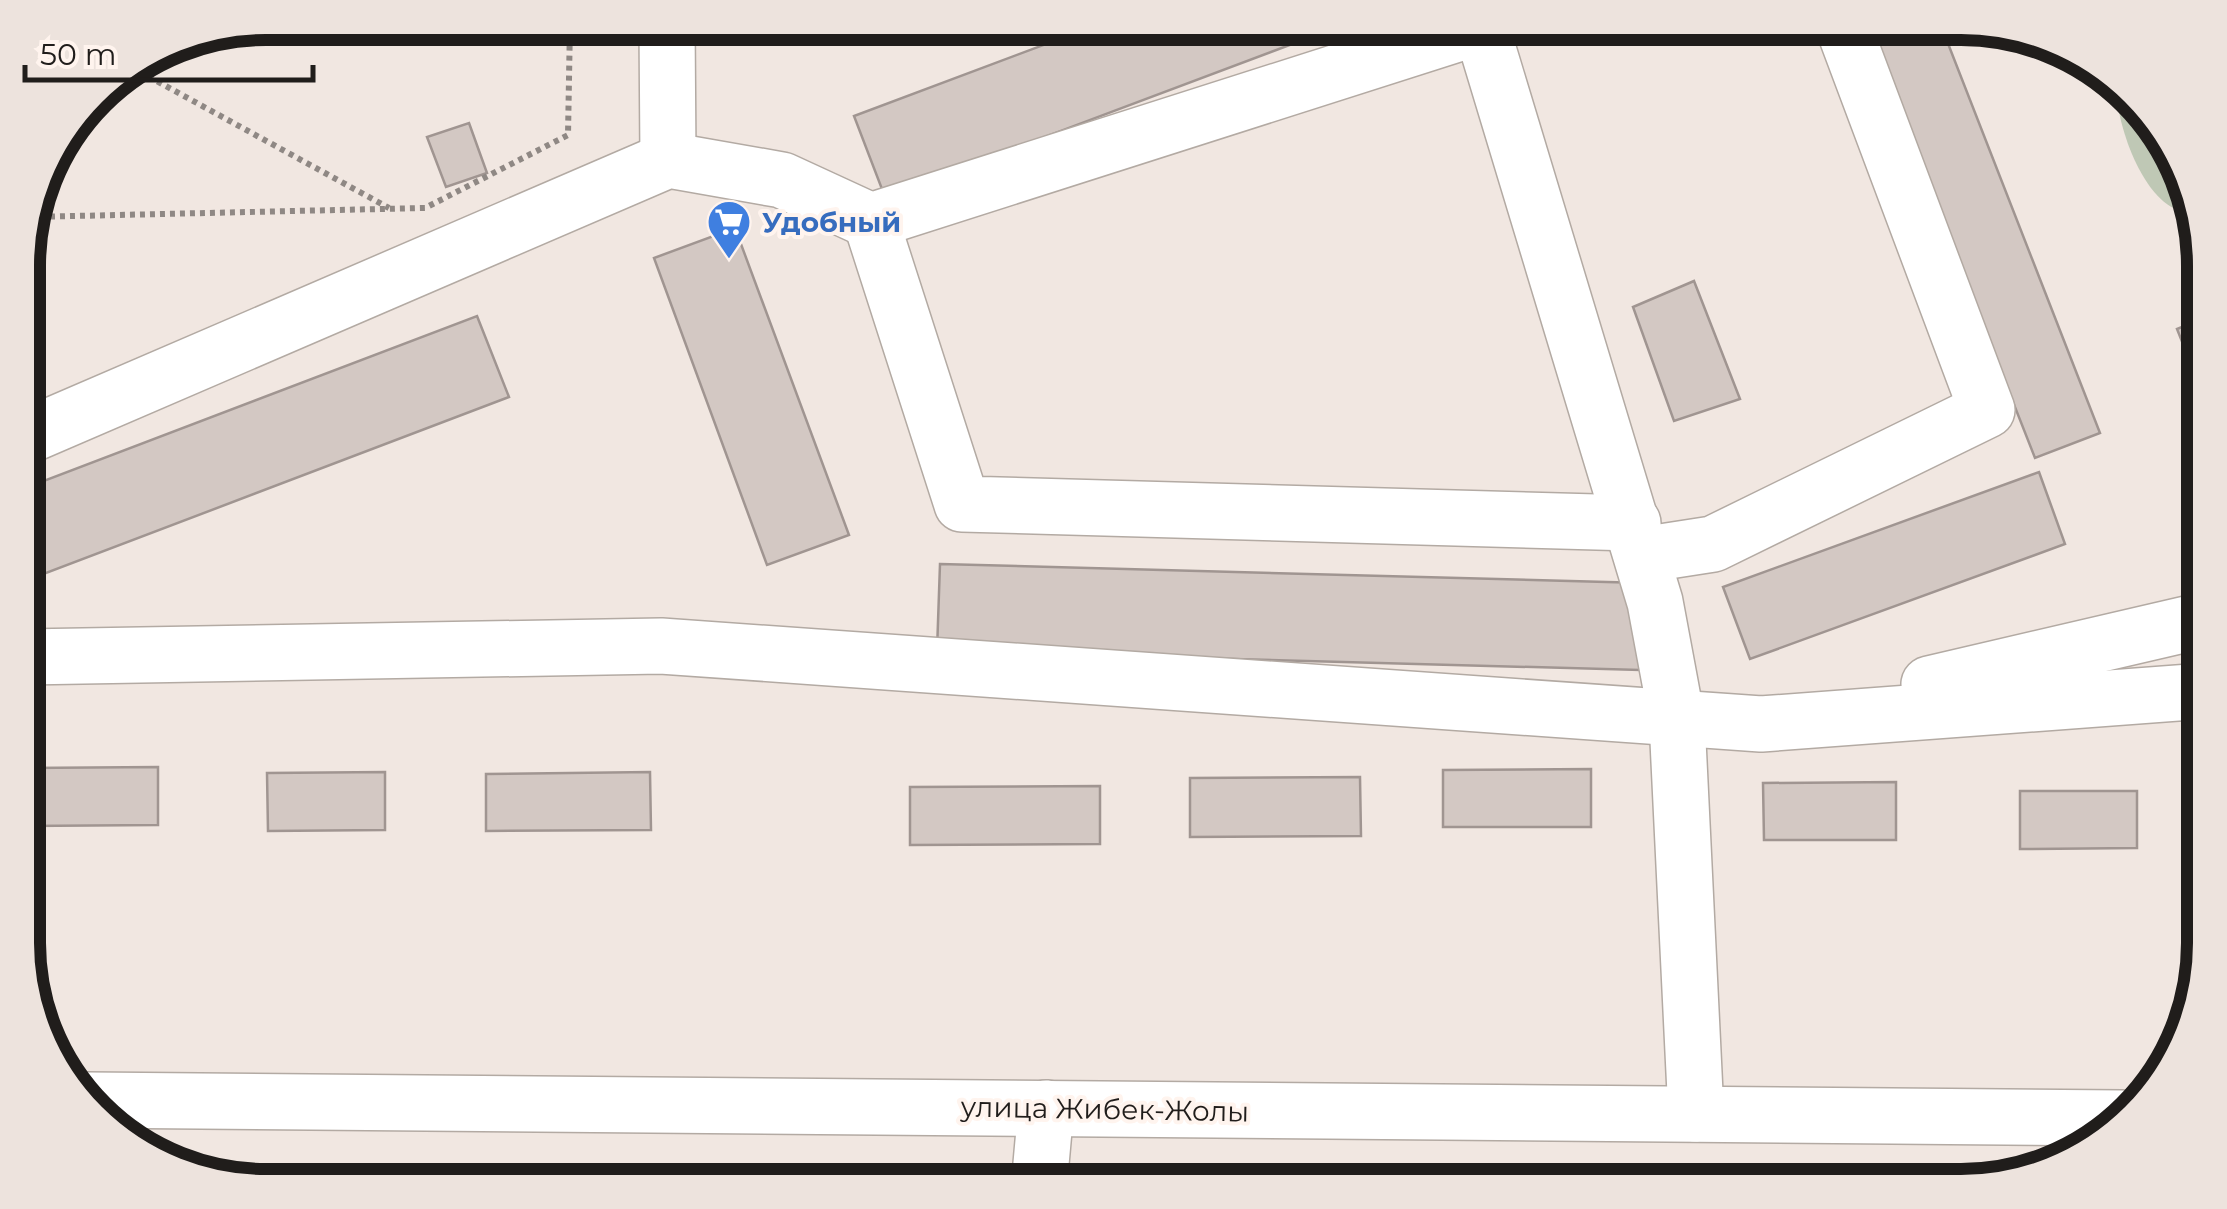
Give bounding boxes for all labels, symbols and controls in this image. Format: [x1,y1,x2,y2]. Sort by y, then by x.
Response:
scale bar [25,20,312,82]
text: 50 m [40,36,117,73]
supermarket icon: Удобный [706,199,752,260]
place label: Удобный [762,205,901,239]
street label: улица Жибек-Жолы [959,1089,1250,1129]

